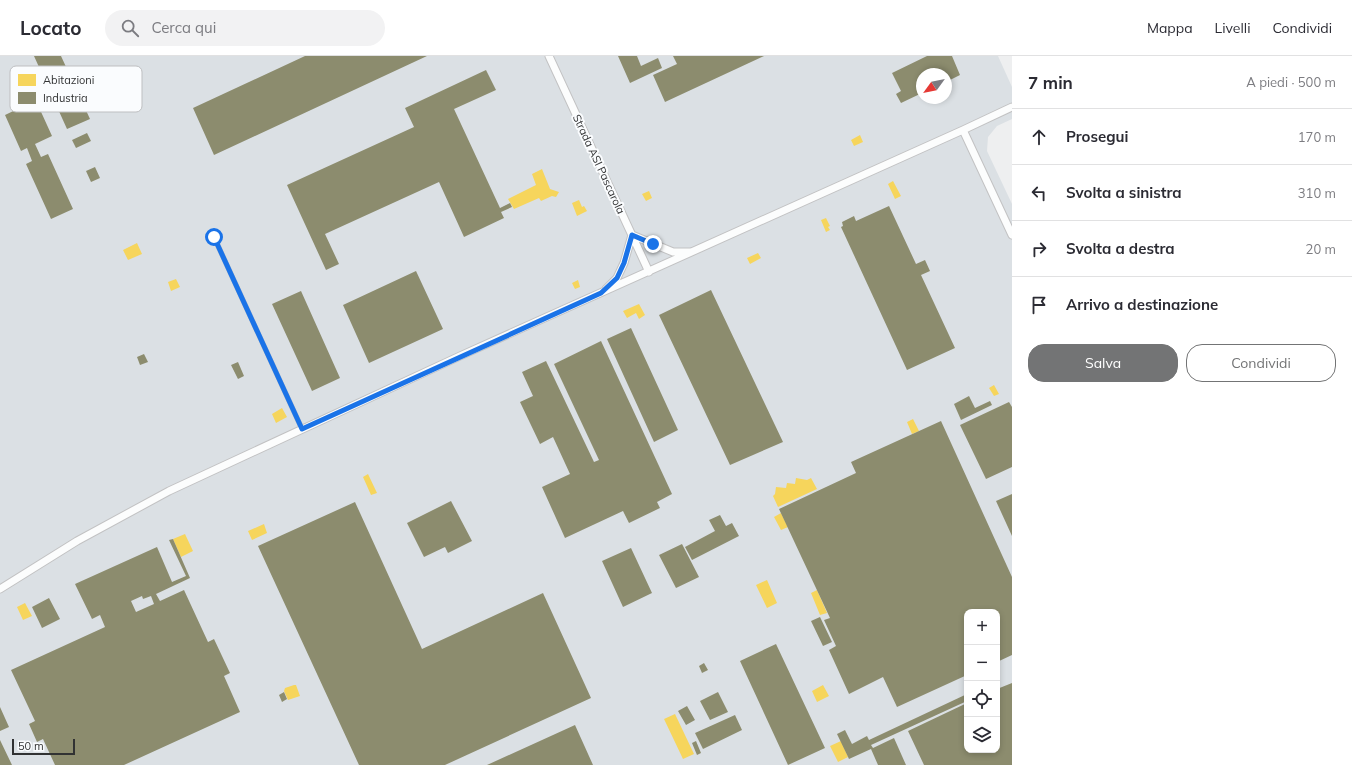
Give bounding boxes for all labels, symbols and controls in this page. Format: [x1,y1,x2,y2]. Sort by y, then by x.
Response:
search box [105,10,385,46]
text: Locato [20,16,81,40]
icon: search [119,17,141,39]
text: Cerca qui [151,18,216,37]
text: Mappa [1147,19,1193,37]
text: Livelli [1215,19,1250,37]
text: Condividi [1272,19,1332,37]
legend [10,66,142,112]
north arrow [916,68,952,104]
text: 7 min [1028,72,1073,93]
text: Abitazioni [43,73,94,87]
text: A piedi · 500 m [1246,74,1336,90]
text: Industria [43,91,88,105]
street label: Strada ASI Pascarola [570,112,628,216]
icon: ahead [1028,126,1050,148]
text: Prosegui [1066,127,1128,146]
text: 170 m [1298,129,1336,145]
icon: left [1028,182,1050,204]
text: Svolta a sinistra [1066,183,1182,202]
text: 310 m [1298,185,1336,201]
route start [205,228,223,246]
route end [644,235,662,253]
icon: right [1028,238,1050,260]
text: Svolta a destra [1066,239,1175,258]
text: 20 m [1306,241,1336,257]
icon: arrive [1028,294,1050,316]
text: Arrivo a destinazione [1066,295,1218,314]
button: Salva [1028,344,1178,382]
button: Condividi [1186,344,1336,382]
map controls [964,609,1000,753]
button: + [964,609,1000,645]
button: − [964,645,1000,681]
button: locate [964,681,1000,717]
button: layers [964,717,1000,753]
scale bar [12,737,75,756]
text: 50 m [18,739,44,753]

